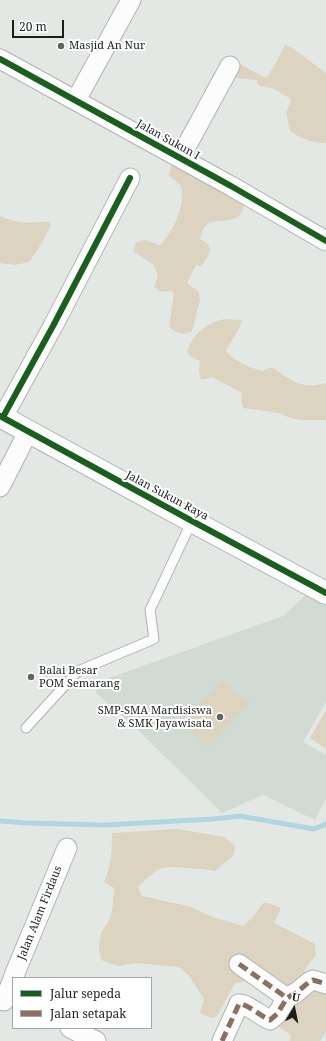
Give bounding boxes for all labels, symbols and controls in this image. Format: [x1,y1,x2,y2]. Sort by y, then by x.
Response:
scale bar [14,12,66,38]
text: 20 m [19,18,47,35]
place label: Masjid An Nur [69,39,145,53]
marker: Masjid An Nur [56,41,66,51]
street label: Jalan Sukun I [134,117,202,163]
street label: Jalan Sukun Raya [123,469,211,523]
place label: Balai Besar POM Semarang [39,664,120,690]
marker: Balai Besar POM Semarang [26,672,36,682]
place label: SMP-SMA Mardisiswa & SMK Jayawisata [98,704,212,730]
marker: SMP-SMA Mardisiswa & SMK Jayawisata [215,712,225,722]
street label: Jalan Alam Firdaus [15,864,65,962]
legend [12,977,152,1029]
text: Jalur sepeda [50,985,121,1002]
north arrow [274,989,314,1029]
text: U [291,989,302,1005]
text: Jalan setapak [50,1005,126,1022]

